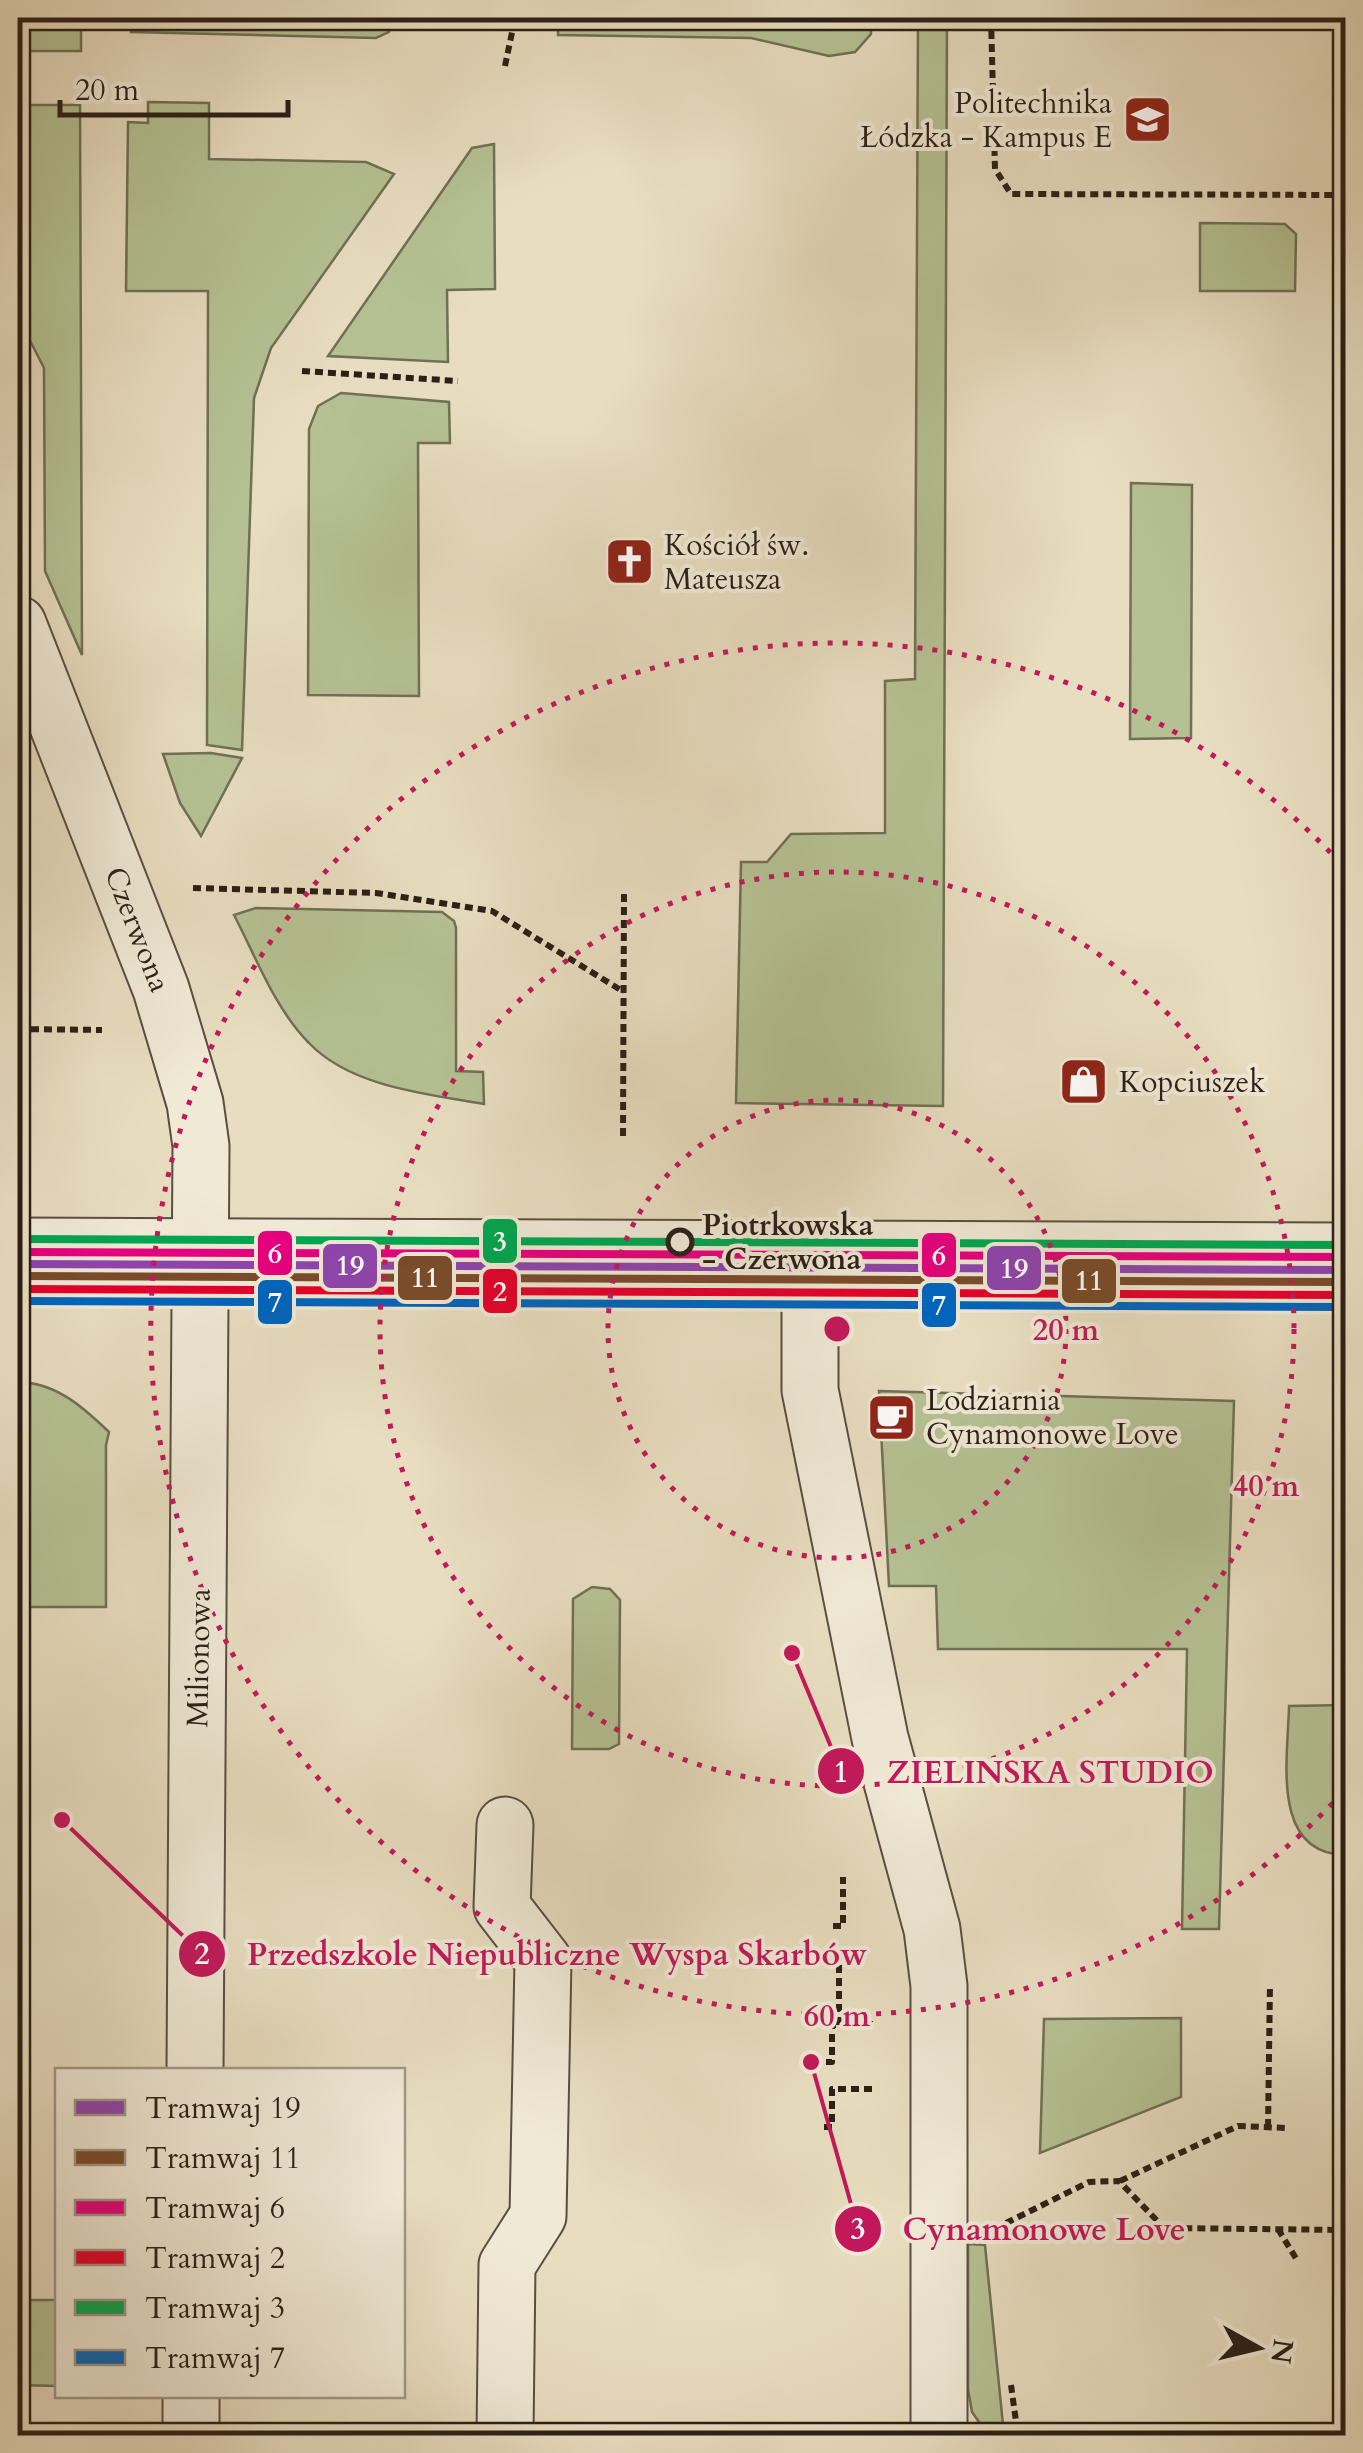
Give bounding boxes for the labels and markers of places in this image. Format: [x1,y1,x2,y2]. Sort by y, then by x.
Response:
place label: Politechnika Łódzka - Kampus E [860,83,1112,158]
school or university icon: Politechnika Łódzka - Kampus E [1121,94,1173,146]
place label: Kościół św. Mateusza [664,525,809,600]
church icon: Kościół św. Mateusza [603,536,655,588]
shop icon: Kopciuszek [1058,1056,1110,1108]
place label: Kopciuszek [1119,1062,1265,1103]
place label: Piotrkowska - Czerwona [702,1205,874,1280]
marker: Piotrkowska - Czerwona [667,1229,693,1255]
centre of rings [819,1311,855,1347]
place label: Lodziarnia Cynamonowe Love [926,1380,1179,1455]
cafe icon: Lodziarnia Cynamonowe Love [865,1391,917,1443]
callout: ZIELINSKA STUDIO [816,1740,1234,1802]
callout: Przedszkole Niepubliczne Wyspa Skarbów [177,1923,887,1985]
callout: Cynamonowe Love [833,2198,1206,2260]

